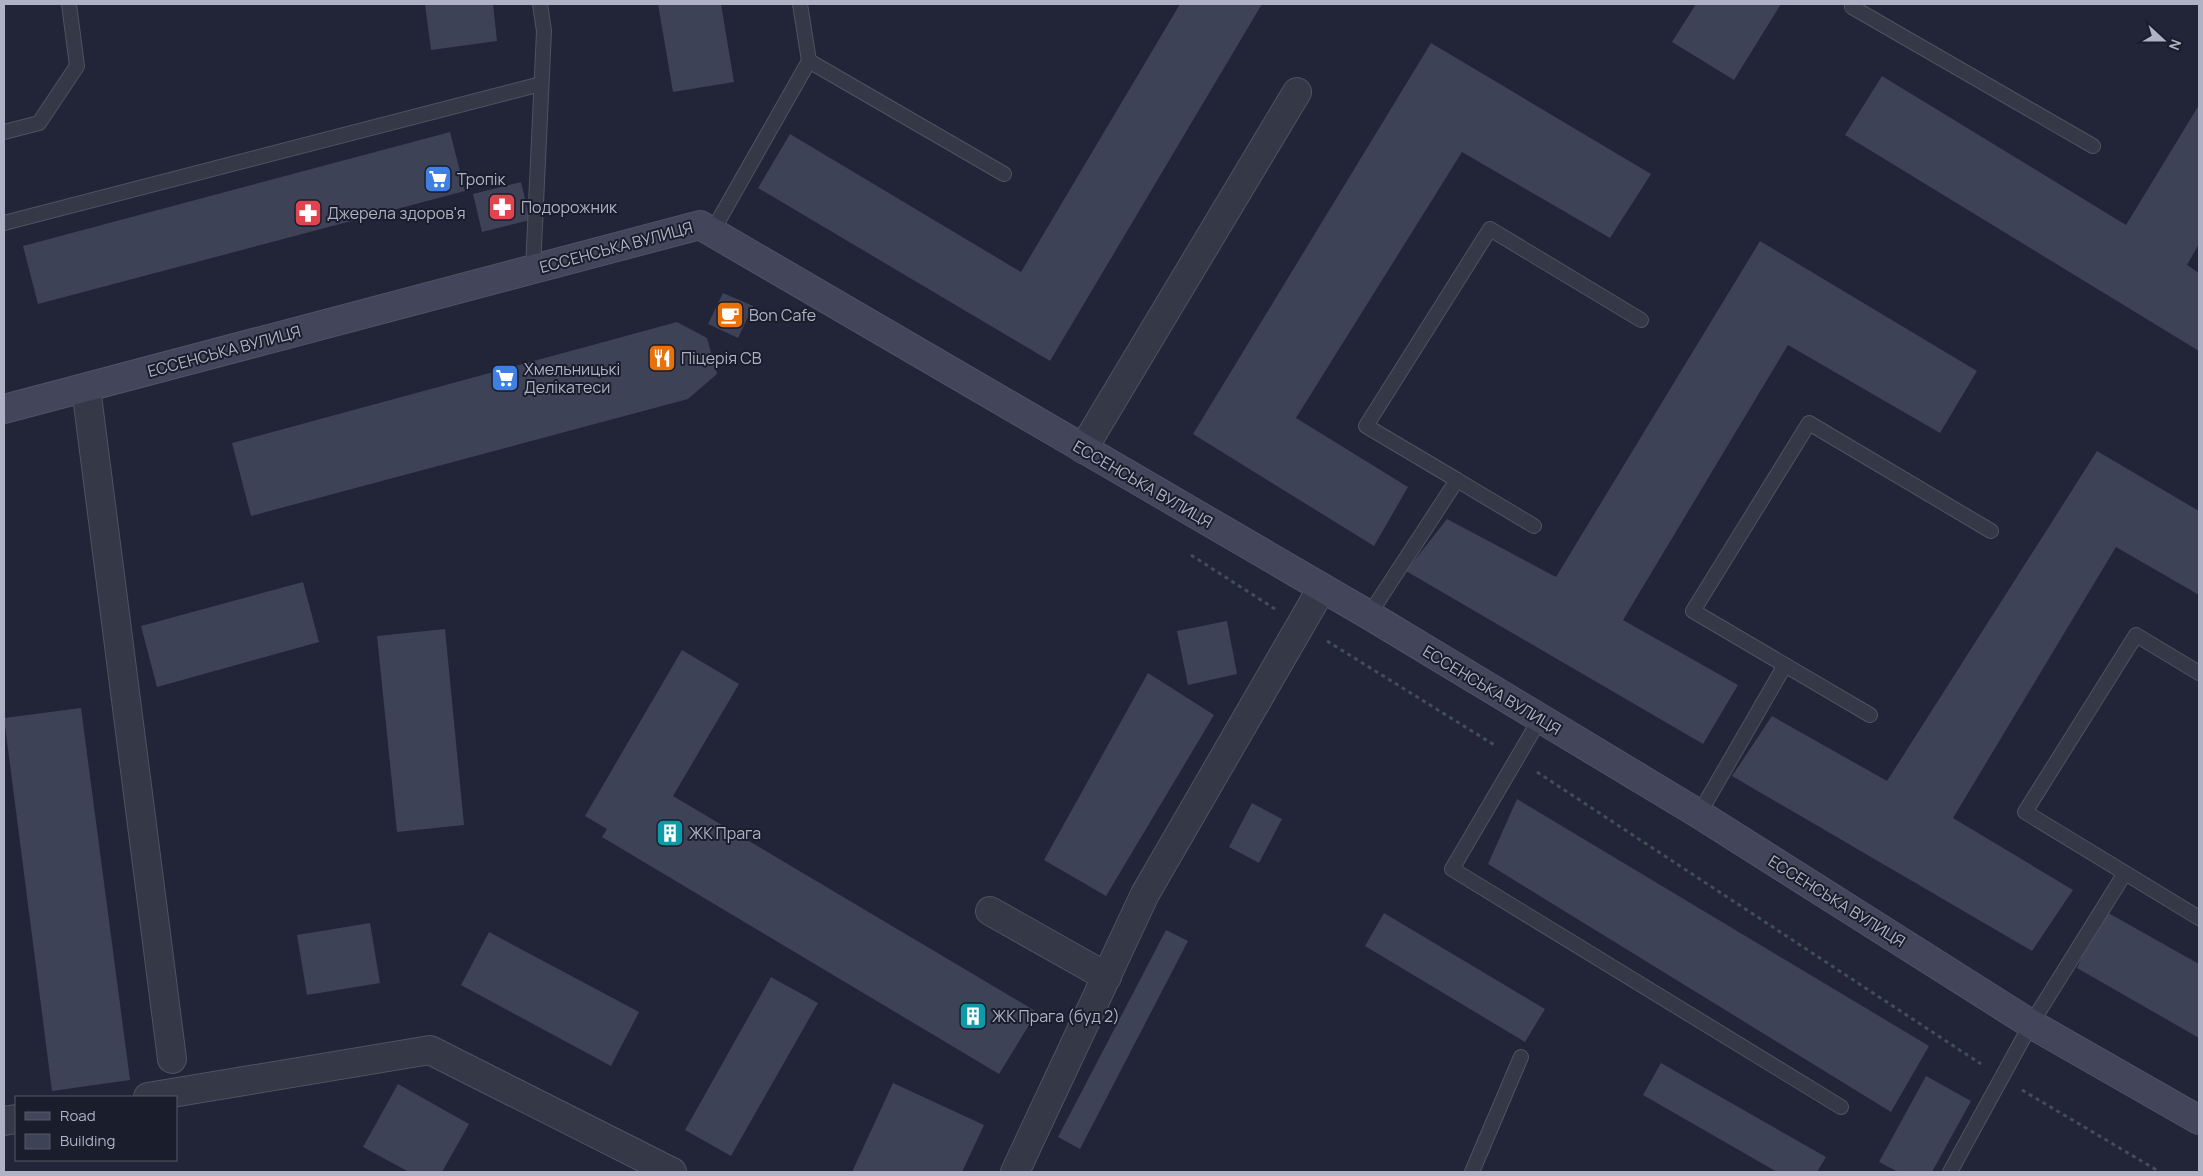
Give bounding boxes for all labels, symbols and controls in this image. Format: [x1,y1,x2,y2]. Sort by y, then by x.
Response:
north arrow [2138,15,2188,65]
text: N [2165,37,2186,53]
supermarket icon: Тропік [423,164,453,194]
place label: Тропік [457,168,507,190]
pharmacy icon: Подорожник [487,192,517,222]
place label: Подорожник [521,196,618,218]
pharmacy icon: Джерела здоров'я [293,198,323,228]
place label: Джерела здоров'я [327,202,466,224]
street label: ЕССЕНСЬКА ВУЛИЦЯ [537,216,695,278]
cafe icon: Bon Cafe [715,300,745,330]
place label: Bon Cafe [749,304,816,326]
street label: ЕССЕНСЬКА ВУЛИЦЯ [145,320,303,382]
restaurant icon: Піцерія СВ [647,343,677,373]
place label: Піцерія СВ [681,347,762,369]
place label: Хмельницькі Делікатеси [524,358,620,398]
supermarket icon: Хмельницькі Делікатеси [490,363,520,393]
street label: ЕССЕНСЬКА ВУЛИЦЯ [1069,435,1217,533]
street label: ЕССЕНСЬКА ВУЛИЦЯ [1419,640,1565,740]
building icon: ЖК Прага [655,818,685,848]
place label: ЖК Прага [689,822,761,844]
street label: ЕССЕНСЬКА ВУЛИЦЯ [1764,850,1910,952]
building icon: ЖК Прага (буд 2) [958,1001,988,1031]
place label: ЖК Прага (буд 2) [992,1005,1120,1027]
legend [15,1096,178,1161]
text: Road [60,1105,96,1126]
text: Building [60,1130,115,1151]

